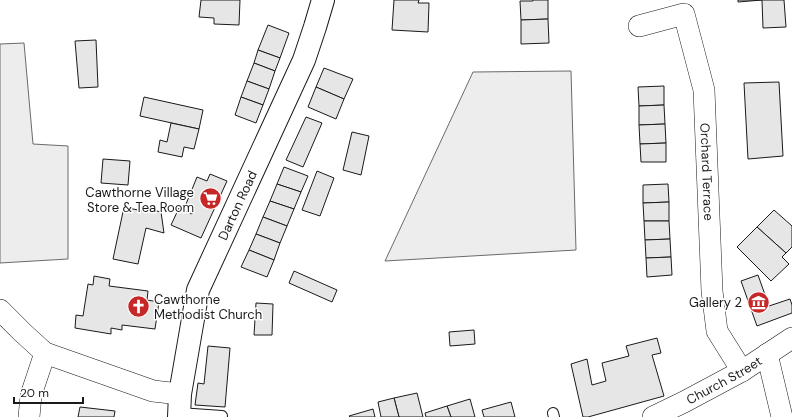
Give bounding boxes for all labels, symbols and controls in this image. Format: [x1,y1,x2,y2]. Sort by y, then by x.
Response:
street label: Orchard Terrace [696,123,717,221]
street label: Darton Road [214,168,261,243]
place label: Cawthorne Village Store & Tea Room [85,184,194,216]
supermarket icon: Cawthorne Village Store & Tea Room [197,186,223,212]
museum icon: Gallery 2 [745,289,771,315]
place label: Cawthorne Methodist Church [154,291,262,323]
church icon: Cawthorne Methodist Church [126,293,152,319]
place label: Gallery 2 [689,294,742,311]
street label: Church Street [683,352,765,408]
scale bar [14,379,83,405]
text: 20 m [20,385,49,401]

